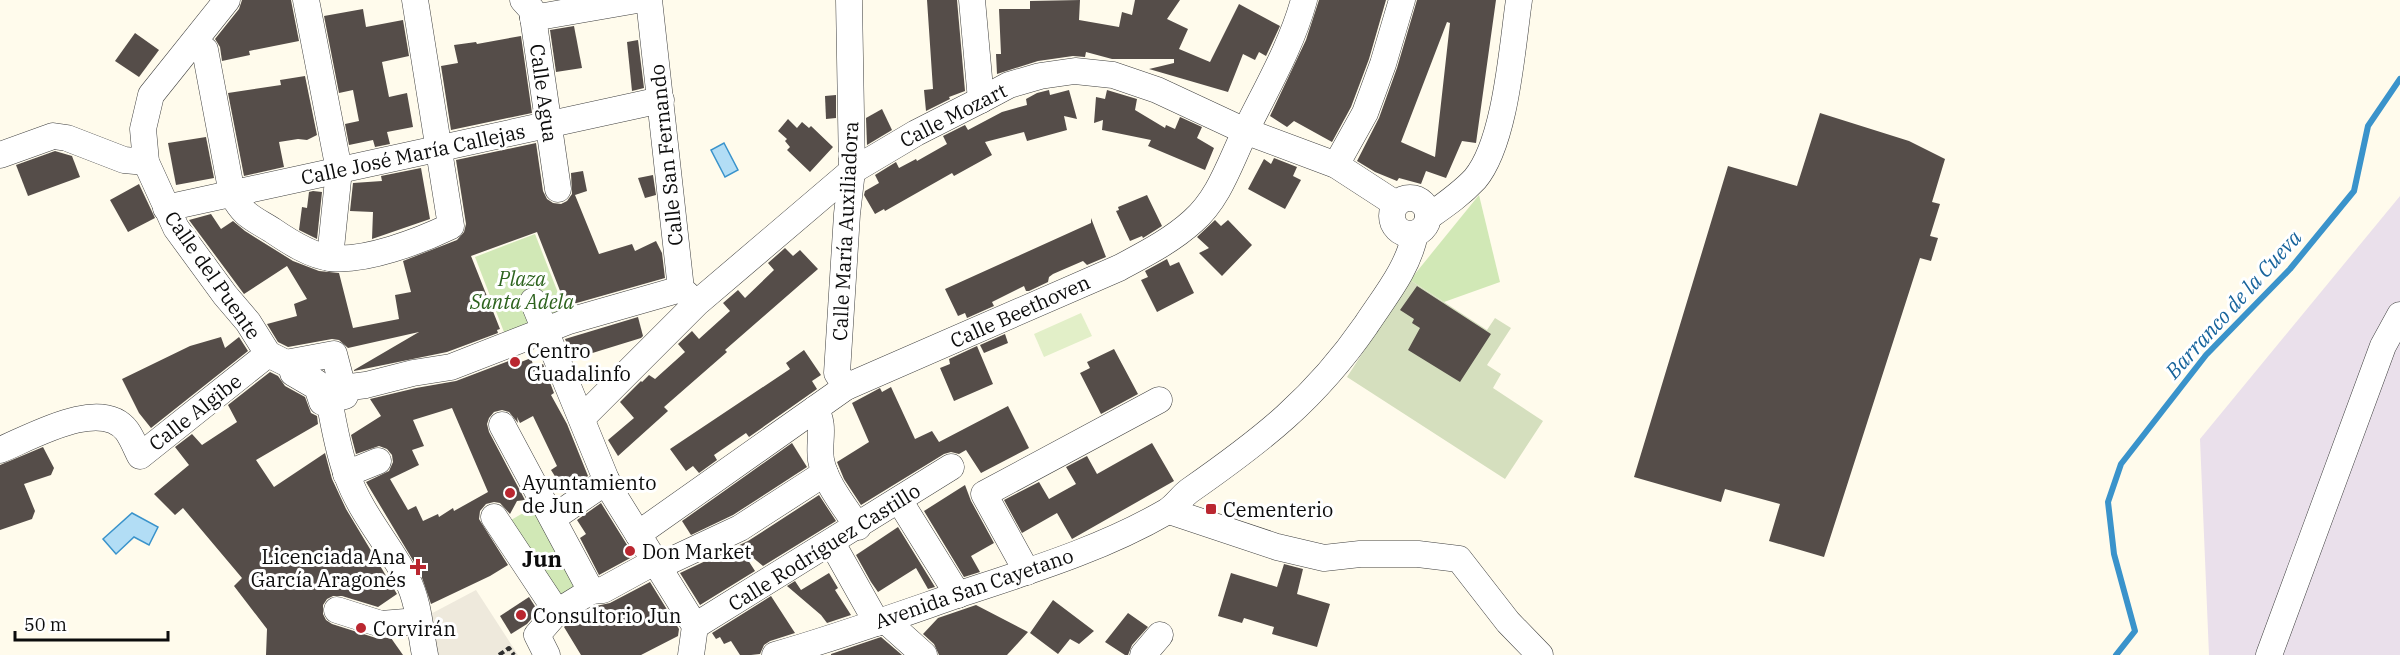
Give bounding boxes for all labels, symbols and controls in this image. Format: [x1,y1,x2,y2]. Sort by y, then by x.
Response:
street label: Calle Agua [524,42,564,144]
street label: Calle San Fernando [643,63,689,247]
street label: Calle Mozart [895,76,1011,154]
street label: Calle José María Callejas [298,117,528,191]
street label: Calle María Auxiliadora [826,120,864,341]
street label: Calle del Puente [159,206,267,344]
water label: Barranco de la Cueva [2158,223,2308,385]
park label: Plaza Santa Adela [469,265,574,315]
street label: Calle Beethoven [946,268,1094,354]
place label: Centro Guadalinfo [527,337,631,387]
marker: Centro Guadalinfo [508,355,522,369]
street label: Calle Algibe [143,367,247,457]
place label: Ayuntamiento de Jun [522,469,656,519]
street label: Calle Rodríguez Castillo [723,477,925,617]
marker: Ayuntamiento de Jun [503,486,517,500]
place label: Cementerio [1223,496,1333,523]
marker: Cementerio [1204,502,1218,516]
place label: Don Market [642,538,751,565]
street label: Avenida San Cayetano [871,541,1077,635]
place label: Licenciada Ana García Aragonés [251,543,406,593]
district label: Jun [522,544,562,573]
marker: Don Market [623,544,637,558]
marker: Licenciada Ana García Aragonés [411,560,425,574]
place label: Consultorio Jun [533,602,682,629]
scale bar [15,604,168,642]
marker: Consultorio Jun [514,608,528,622]
text: 50 m [24,613,67,636]
place label: Corvirán [373,615,456,642]
marker: Corvirán [354,621,368,635]

